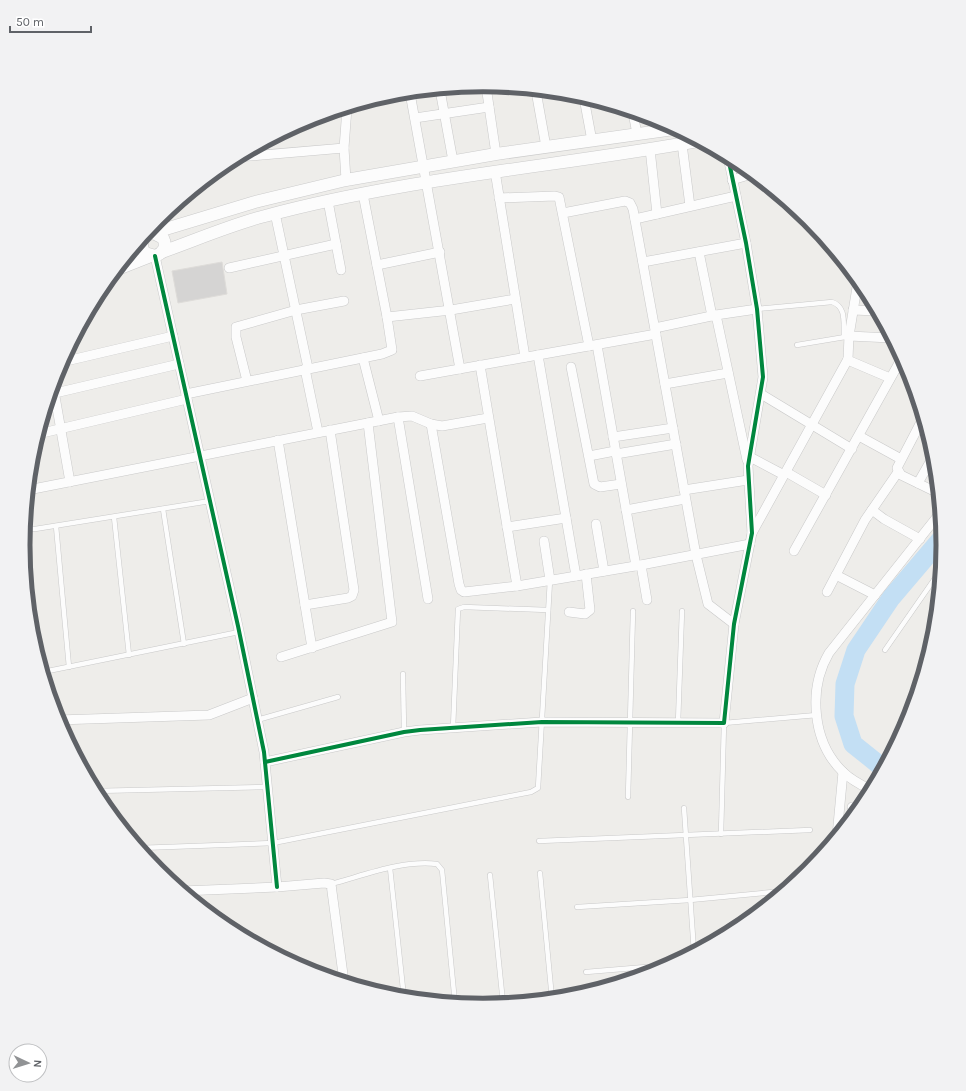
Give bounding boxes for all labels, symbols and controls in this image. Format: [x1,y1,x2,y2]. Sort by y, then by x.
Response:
scale bar [10,8,91,34]
text: 50 m [16,15,44,29]
north arrow [8,1043,48,1083]
text: N [31,1059,44,1068]

